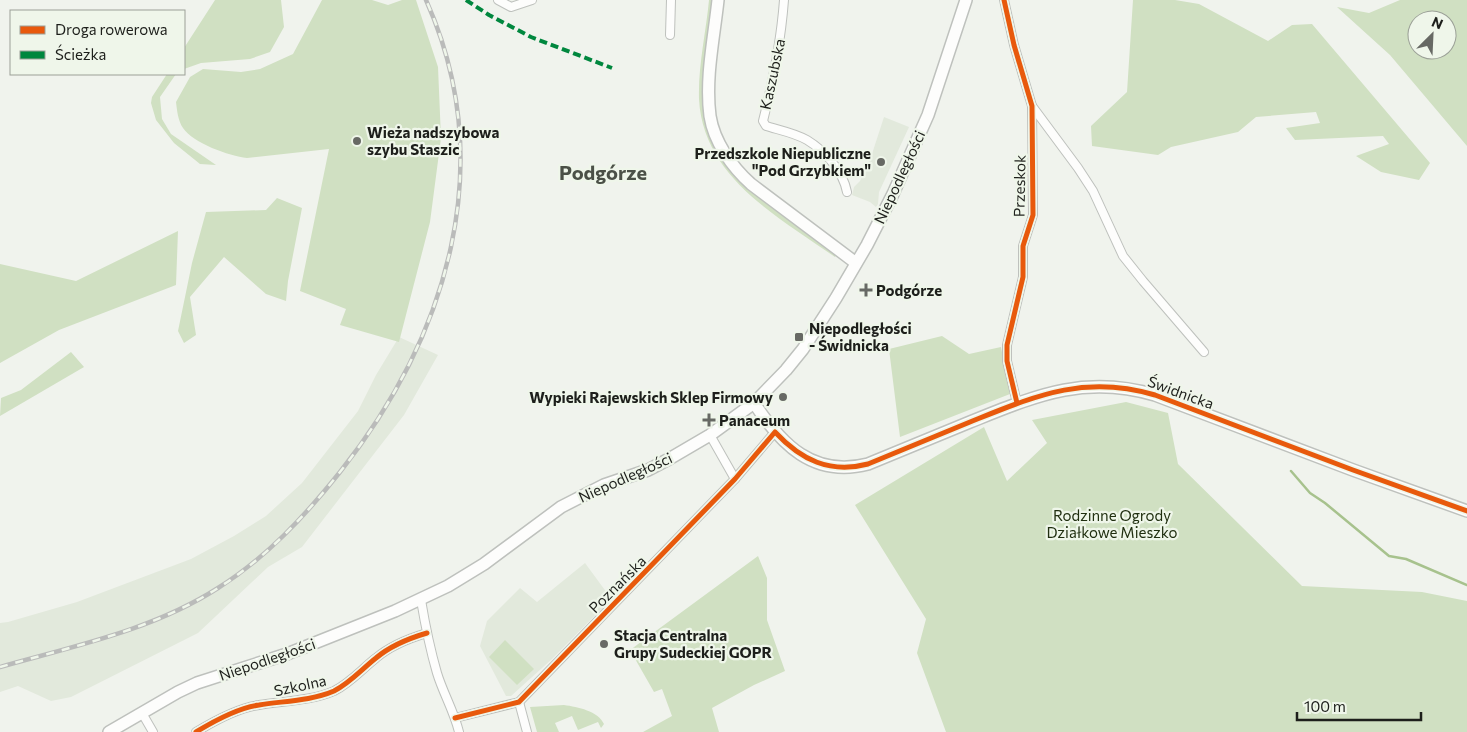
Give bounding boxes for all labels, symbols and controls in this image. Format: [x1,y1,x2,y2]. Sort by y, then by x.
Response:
legend [10,10,185,75]
north arrow [1407,10,1457,60]
text: N [1429,13,1446,33]
text: Droga rowerowa [55,20,168,38]
street label: Kaszubska [756,37,788,111]
text: Ścieżka [55,44,106,63]
place label: Wieża nadszybowa szybu Staszic [367,123,499,158]
street label: Niepodległości [870,127,928,227]
marker: Wieża nadszybowa szybu Staszic [351,135,363,147]
place label: Przedszkole Niepubliczne "Pod Grzybkiem" [694,144,871,179]
street label: Przeskok [1009,155,1029,217]
marker: Przedszkole Niepubliczne "Pod Grzybkiem" [875,156,887,168]
district label: Podgórze [559,160,647,184]
place label: Podgórze [876,281,942,299]
marker: Podgórze [860,284,872,296]
place label: Niepodległości - Świdnicka [809,319,912,354]
marker: Niepodległości - Świdnicka [793,331,805,343]
street label: Świdnicka [1146,371,1217,412]
place label: Wypieki Rajewskich Sklep Firmowy [529,388,774,406]
marker: Wypieki Rajewskich Sklep Firmowy [777,391,789,403]
place label: Panaceum [719,411,790,429]
marker: Panaceum [703,414,715,426]
street label: Niepodległości [575,448,675,506]
park label: Rodzinne Ogrody Działkowe Mieszko [1047,506,1177,541]
street label: Poznańska [585,552,649,616]
place label: Stacja Centralna Grupy Sudeckiej GOPR [614,626,773,661]
street label: Niepodległości [216,634,318,684]
marker: Stacja Centralna Grupy Sudeckiej GOPR [598,638,610,650]
street label: Szkolna [272,671,328,699]
scale bar [1297,690,1421,722]
text: 100 m [1304,697,1346,715]

